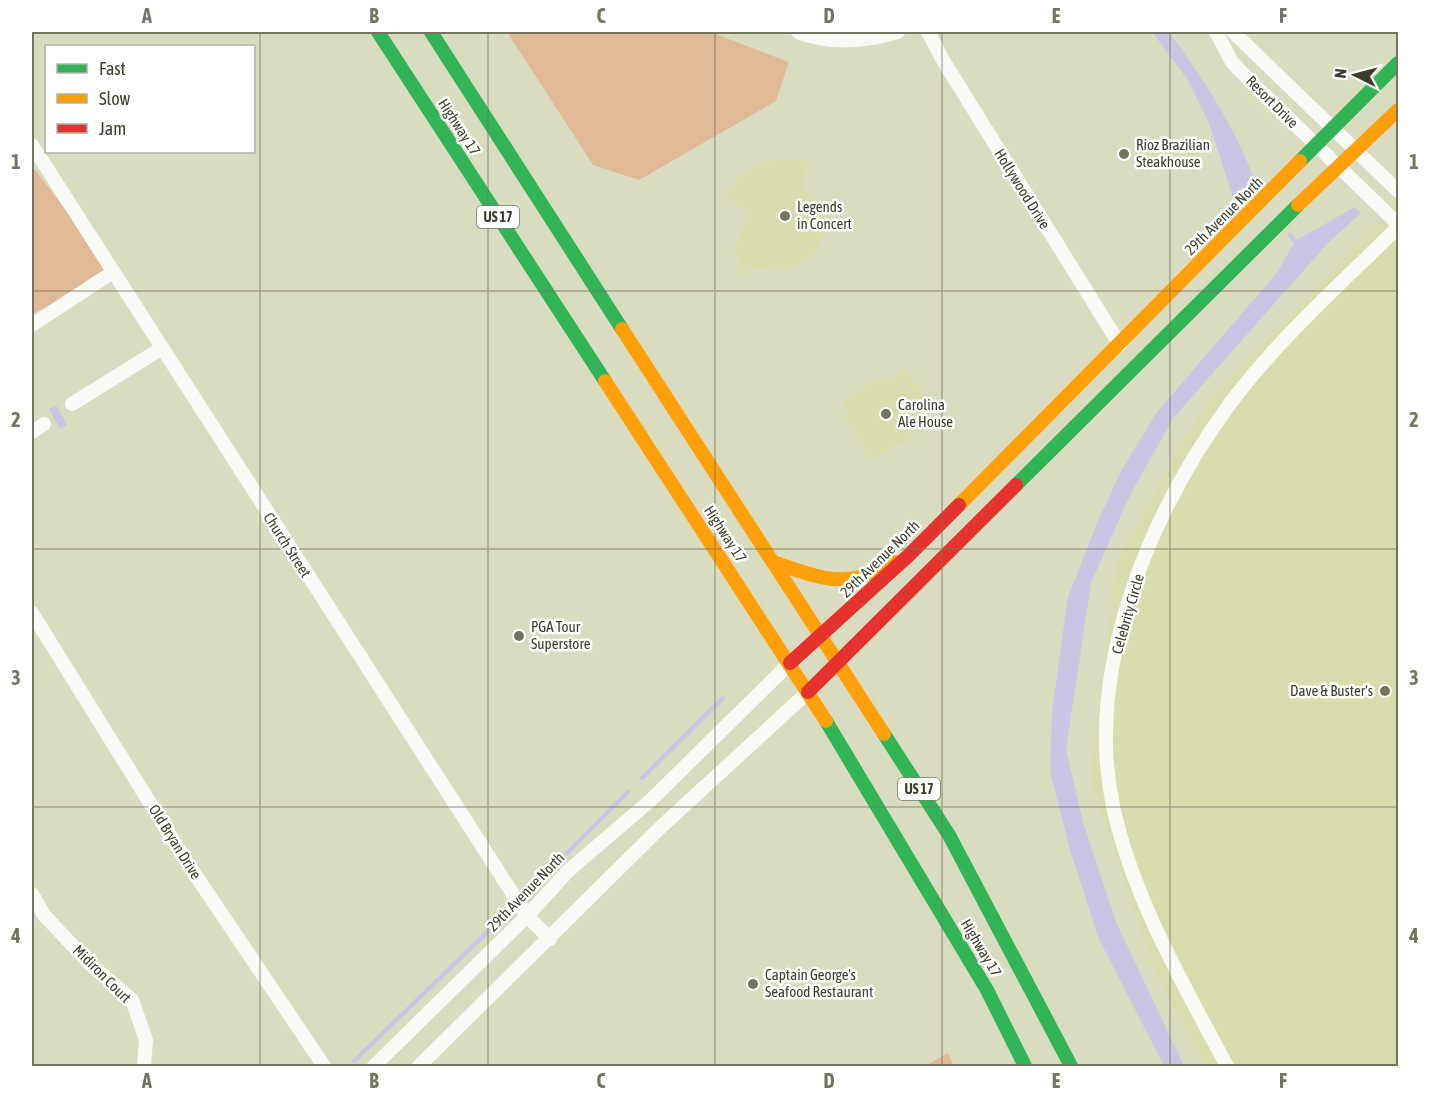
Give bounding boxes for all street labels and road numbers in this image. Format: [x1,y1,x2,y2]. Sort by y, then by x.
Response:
street label: Resort Drive [1243,72,1302,131]
street label: Highway 17 [435,95,484,158]
street label: Hollywood Drive [991,146,1054,232]
street label: 29th Avenue North [1181,173,1266,258]
road number: US 17 [477,206,519,228]
street label: Highway 17 [701,502,750,565]
street label: Church Street [260,509,315,580]
street label: 29th Avenue North [837,517,923,601]
street label: Celebrity Circle [1108,572,1147,656]
road number: US 17 [898,778,940,800]
street label: Old Bryan Drive [146,801,205,882]
street label: 29th Avenue North [484,849,568,935]
street label: Highway 17 [958,916,1005,980]
street label: Midiron Court [70,941,135,1006]

